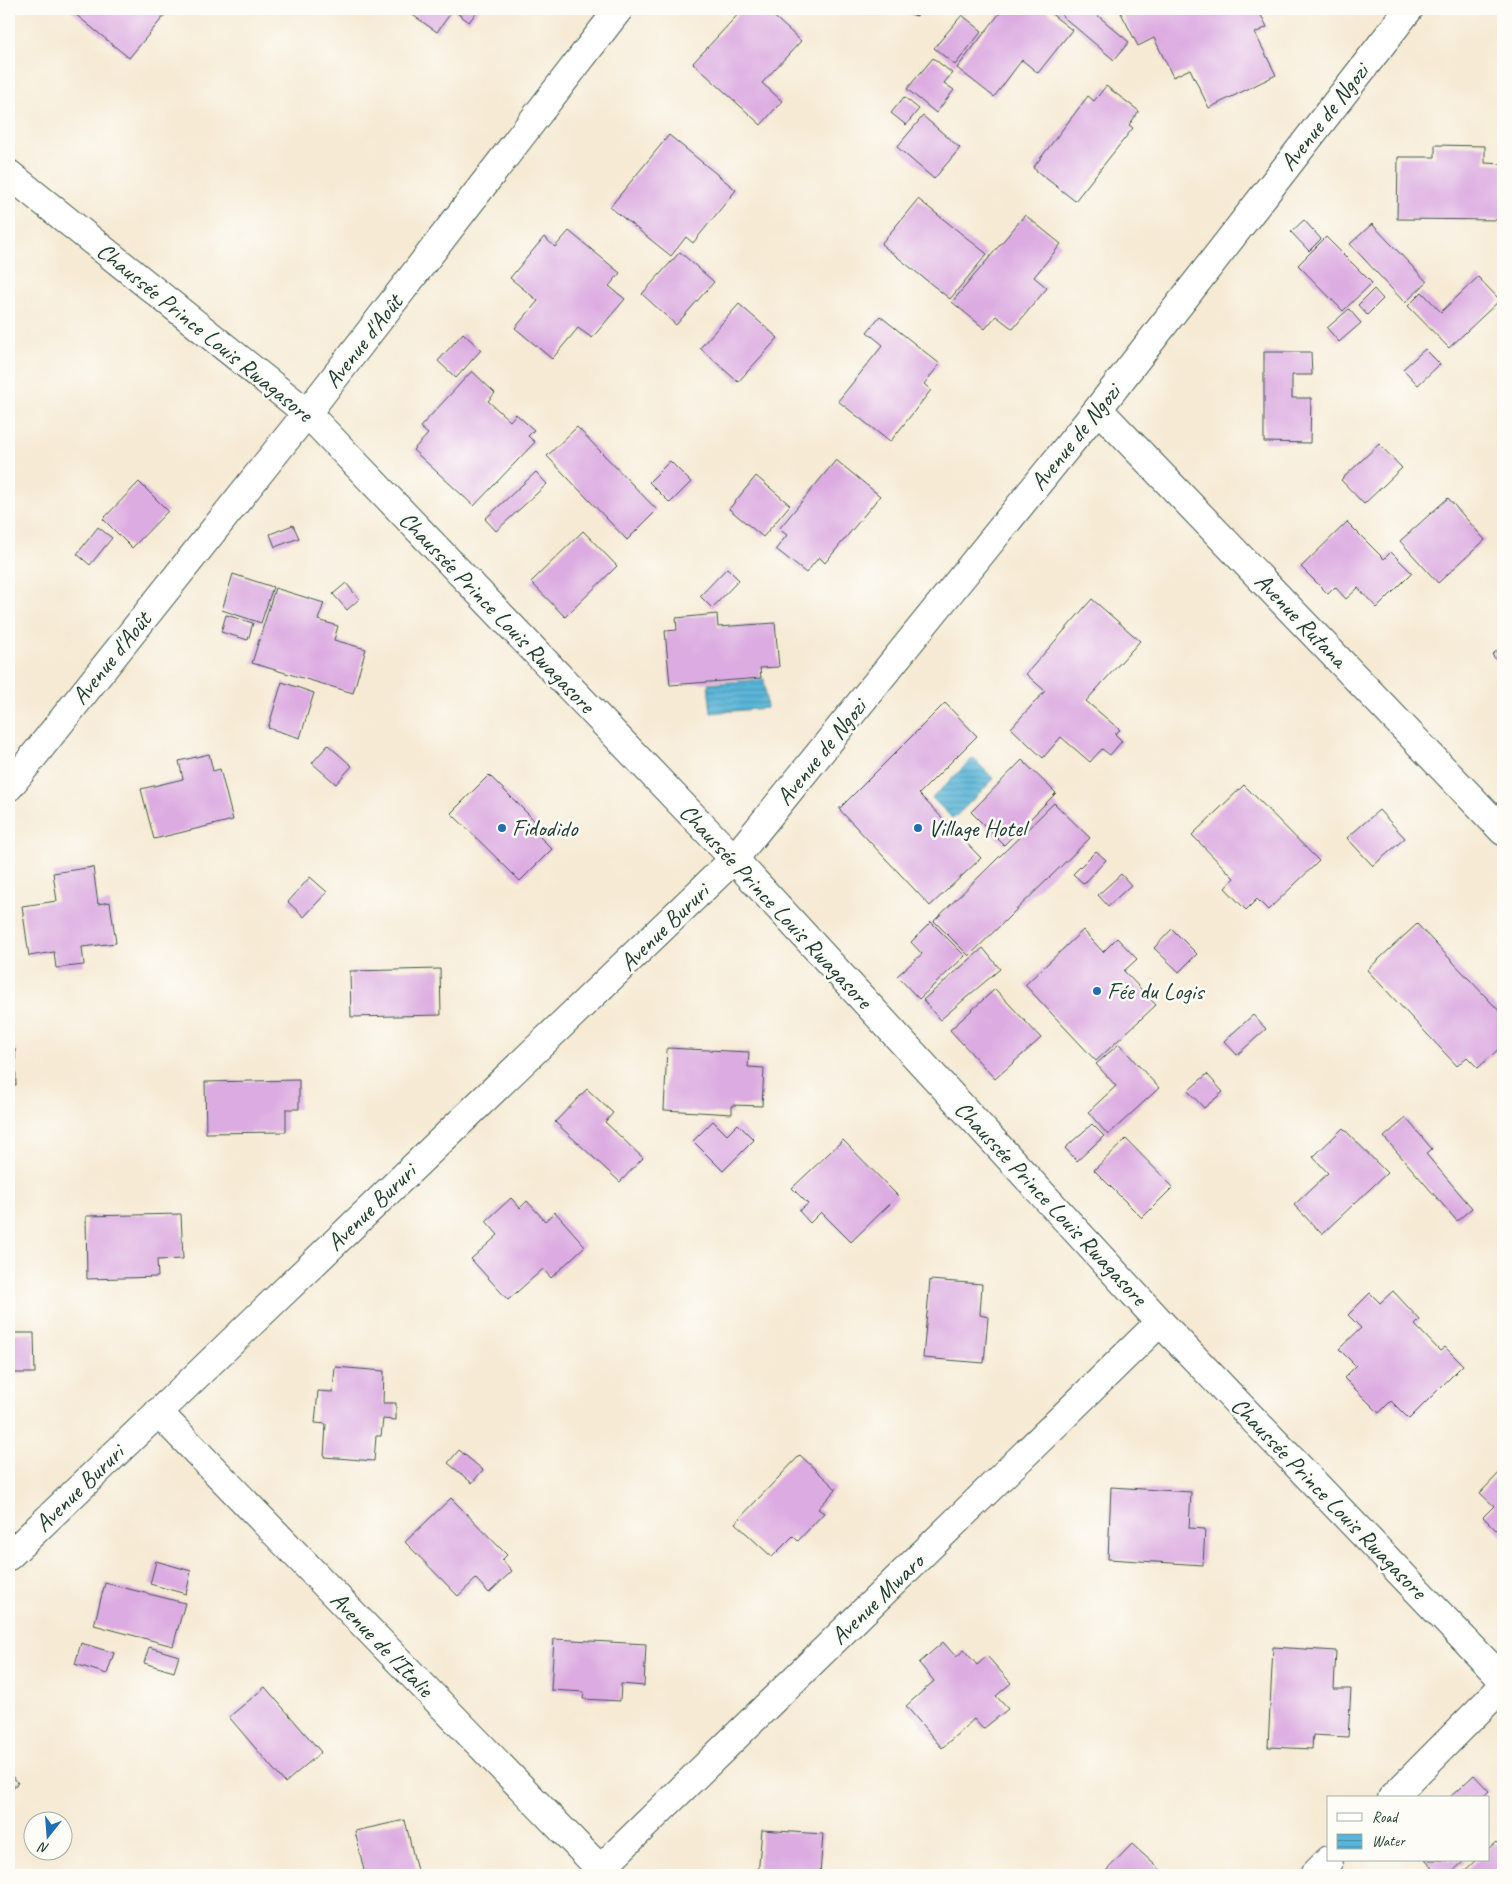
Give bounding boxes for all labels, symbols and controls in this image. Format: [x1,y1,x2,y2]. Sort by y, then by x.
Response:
street label: Avenue de Ngozi [1273,55,1377,177]
street label: Chaussée Prince Louis Rwagasore [91,236,321,430]
street label: Avenue d'Août [317,287,410,394]
street label: Avenue de Ngozi [1023,375,1129,496]
street label: Chaussée Prince Louis Rwagasore [393,505,603,721]
street label: Avenue Rutana [1248,566,1355,675]
street label: Avenue d'Août [65,604,159,710]
street label: Avenue de Ngozi [769,690,875,811]
street label: Chaussée Prince Louis Rwagasore [673,797,880,1016]
place label: Fidodido [512,813,579,843]
place label: Village Hotel [928,813,1030,843]
marker: Fidodido [496,822,508,834]
marker: Village Hotel [912,822,924,834]
street label: Avenue Bururi [613,875,718,977]
place label: Fée du Logis [1107,976,1205,1006]
marker: Fée du Logis [1091,985,1103,997]
street label: Chaussée Prince Louis Rwagasore [948,1094,1155,1313]
street label: Avenue Bururi [320,1155,425,1257]
street label: Chaussée Prince Louis Rwagasore [1225,1391,1435,1607]
street label: Avenue Bururi [28,1436,133,1538]
street label: Avenue Mwaro [824,1545,932,1651]
street label: Avenue de l'Italie [324,1585,441,1705]
legend [1327,1796,1490,1862]
text: Road [1372,1808,1399,1827]
north arrow [22,1812,72,1862]
text: Water [1372,1832,1406,1851]
text: N [35,1838,51,1857]

